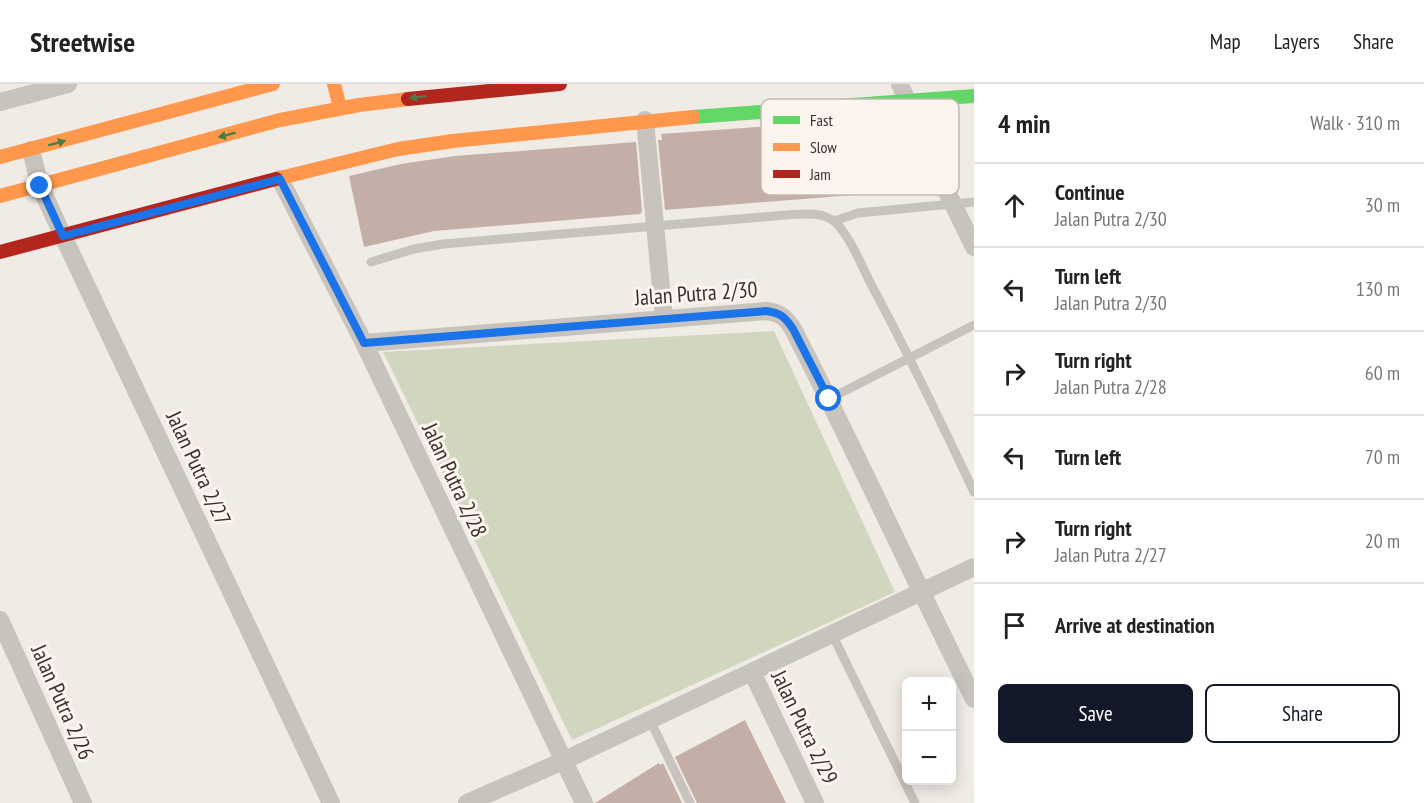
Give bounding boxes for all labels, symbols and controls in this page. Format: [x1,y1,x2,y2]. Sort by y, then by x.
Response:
text: Streetwise [30,23,135,60]
text: Map [1210,28,1241,55]
text: Layers [1274,28,1320,55]
text: Share [1353,28,1394,55]
one-way arrow [408,92,427,102]
legend [761,99,959,195]
text: 4 min [998,107,1051,140]
text: Fast [810,110,833,130]
text: Walk · 310 m [1310,110,1400,136]
one-way arrow [218,131,236,140]
text: Slow [810,137,837,157]
one-way arrow [48,138,66,147]
text: Jam [809,164,831,184]
route end [26,172,52,198]
text: Continue [1055,178,1125,206]
icon: ahead [998,189,1031,222]
text: 30 m [1365,192,1400,218]
text: Jalan Putra 2/30 [1055,206,1167,232]
text: Turn left [1055,262,1121,290]
icon: left [998,273,1031,306]
street label: Jalan Putra 2/30 [633,275,758,311]
text: 130 m [1356,276,1400,302]
text: Jalan Putra 2/30 [1055,290,1167,316]
text: Turn right [1055,346,1132,374]
icon: right [998,357,1031,390]
text: 60 m [1365,360,1400,386]
text: Jalan Putra 2/28 [1055,374,1167,400]
route start [815,385,841,411]
street label: Jalan Putra 2/27 [160,405,238,530]
street label: Jalan Putra 2/28 [416,417,494,542]
icon: left [998,441,1031,474]
text: Turn left [1055,443,1121,471]
text: 70 m [1365,444,1400,470]
text: Turn right [1055,514,1132,542]
icon: right [998,525,1031,558]
text: 20 m [1365,528,1400,554]
text: Jalan Putra 2/27 [1055,542,1167,568]
icon: arrive [998,609,1031,642]
text: Arrive at destination [1055,611,1215,639]
street label: Jalan Putra 2/26 [25,639,101,764]
street label: Jalan Putra 2/29 [765,665,845,788]
map controls [902,677,956,785]
button: + [902,677,956,731]
button: Save [998,684,1193,743]
button: Share [1205,684,1400,743]
button: − [902,731,956,785]

